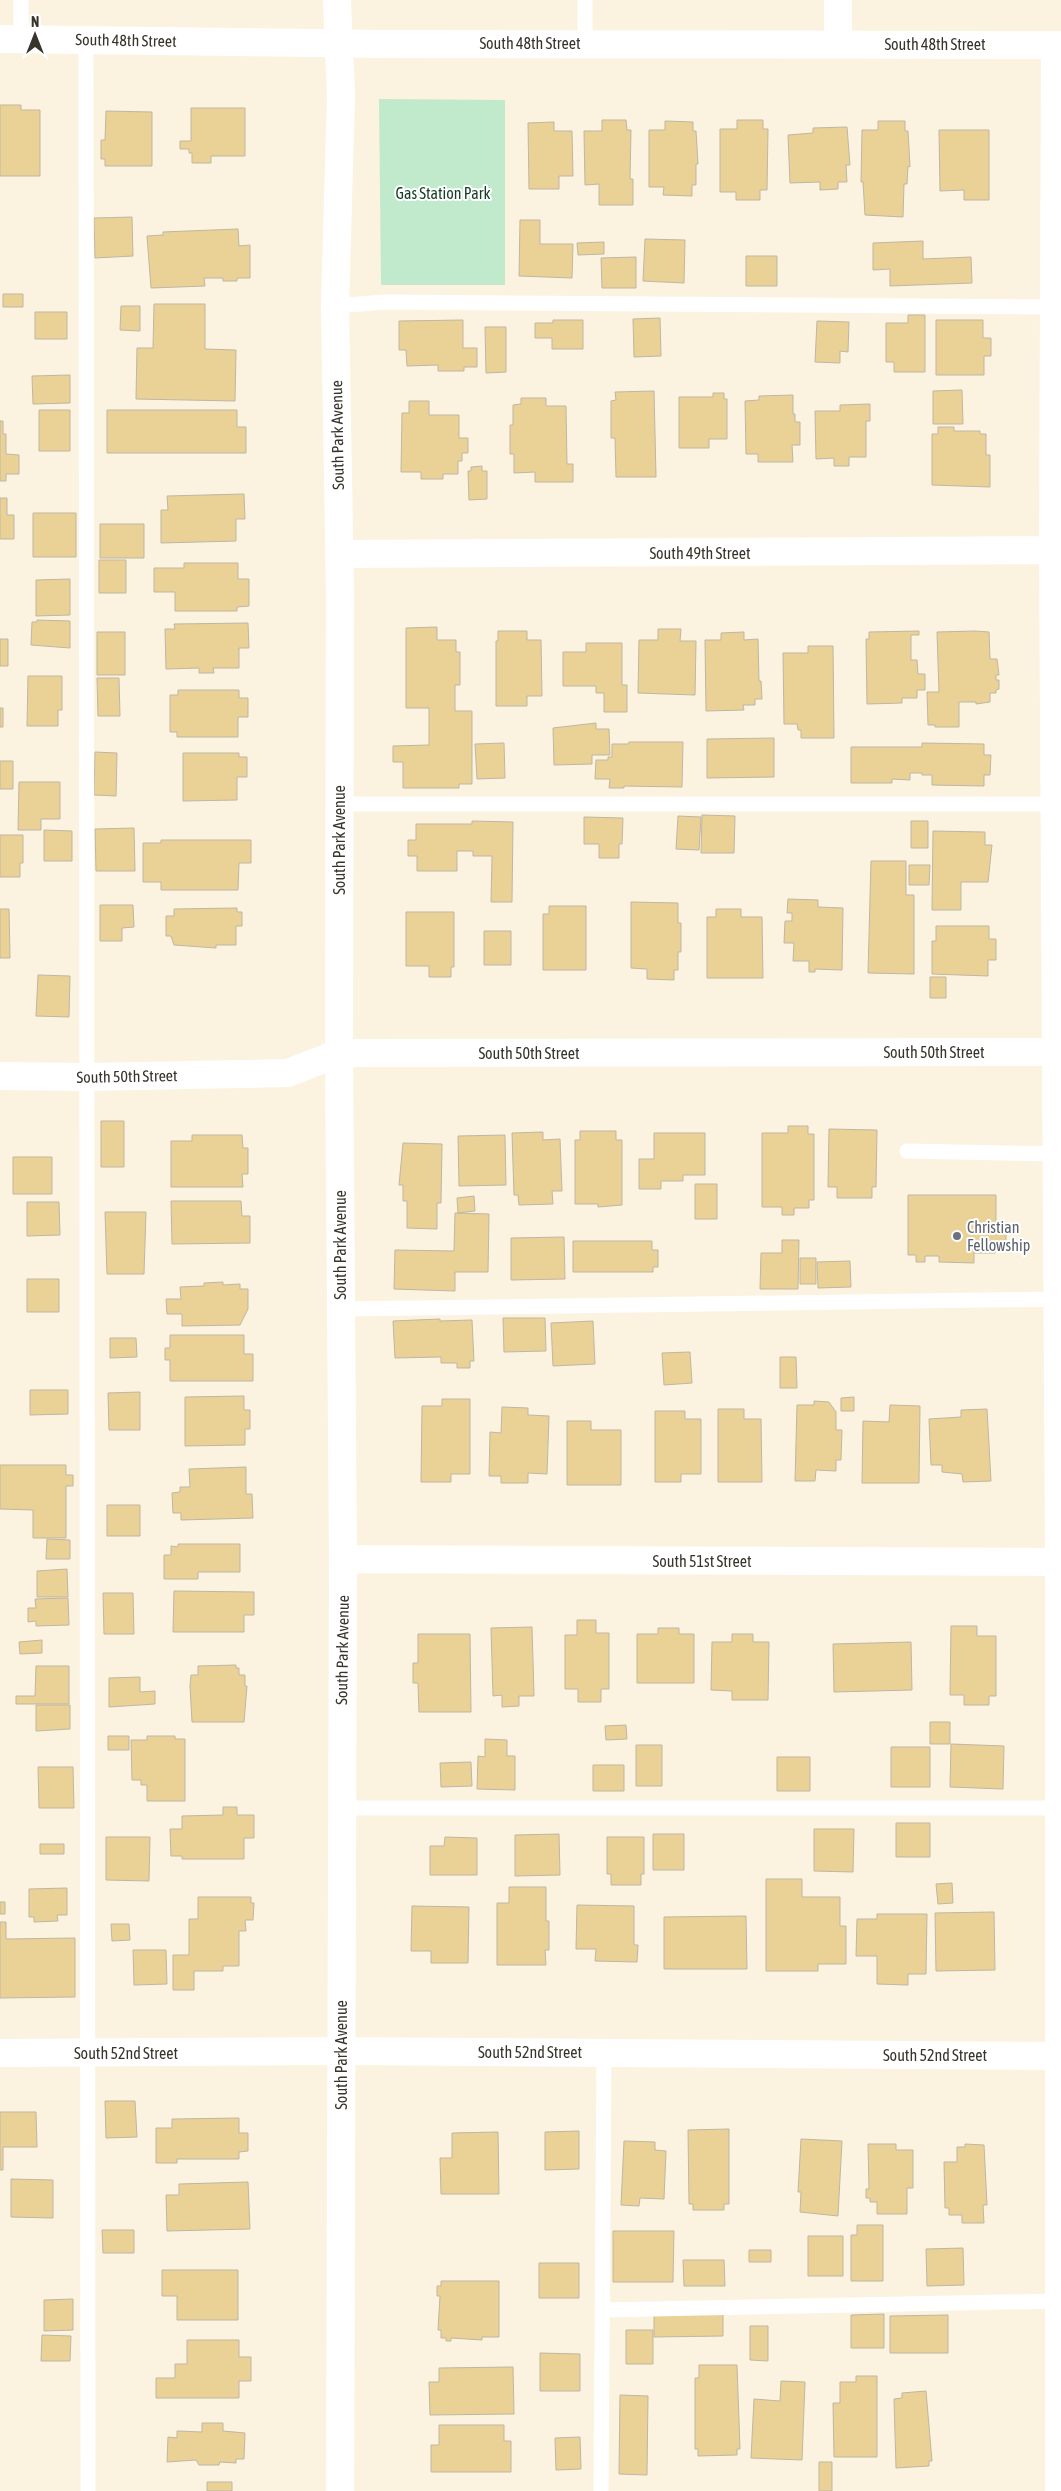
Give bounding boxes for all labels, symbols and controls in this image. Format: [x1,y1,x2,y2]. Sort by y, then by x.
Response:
north arrow [10,10,60,60]
text: N [31,14,39,30]
street label: South 48th Street [75,30,177,50]
street label: South 48th Street [479,34,581,52]
street label: South 48th Street [884,35,986,53]
park label: Gas Station Park [395,184,491,202]
street label: South Park Avenue [327,380,347,490]
street label: South 49th Street [649,544,751,562]
street label: South Park Avenue [330,785,348,895]
street label: South 50th Street [883,1043,985,1061]
street label: South 50th Street [478,1044,580,1062]
street label: South 50th Street [76,1066,178,1086]
street label: South Park Avenue [331,1190,349,1300]
place label: Christian Fellowship [967,1218,1030,1255]
marker: Christian Fellowship [951,1230,963,1242]
street label: South 51st Street [652,1552,752,1570]
street label: South Park Avenue [332,1595,352,1705]
street label: South Park Avenue [332,2000,350,2110]
street label: South 52nd Street [478,2043,582,2061]
street label: South 52nd Street [74,2044,178,2062]
street label: South 52nd Street [883,2046,987,2064]

